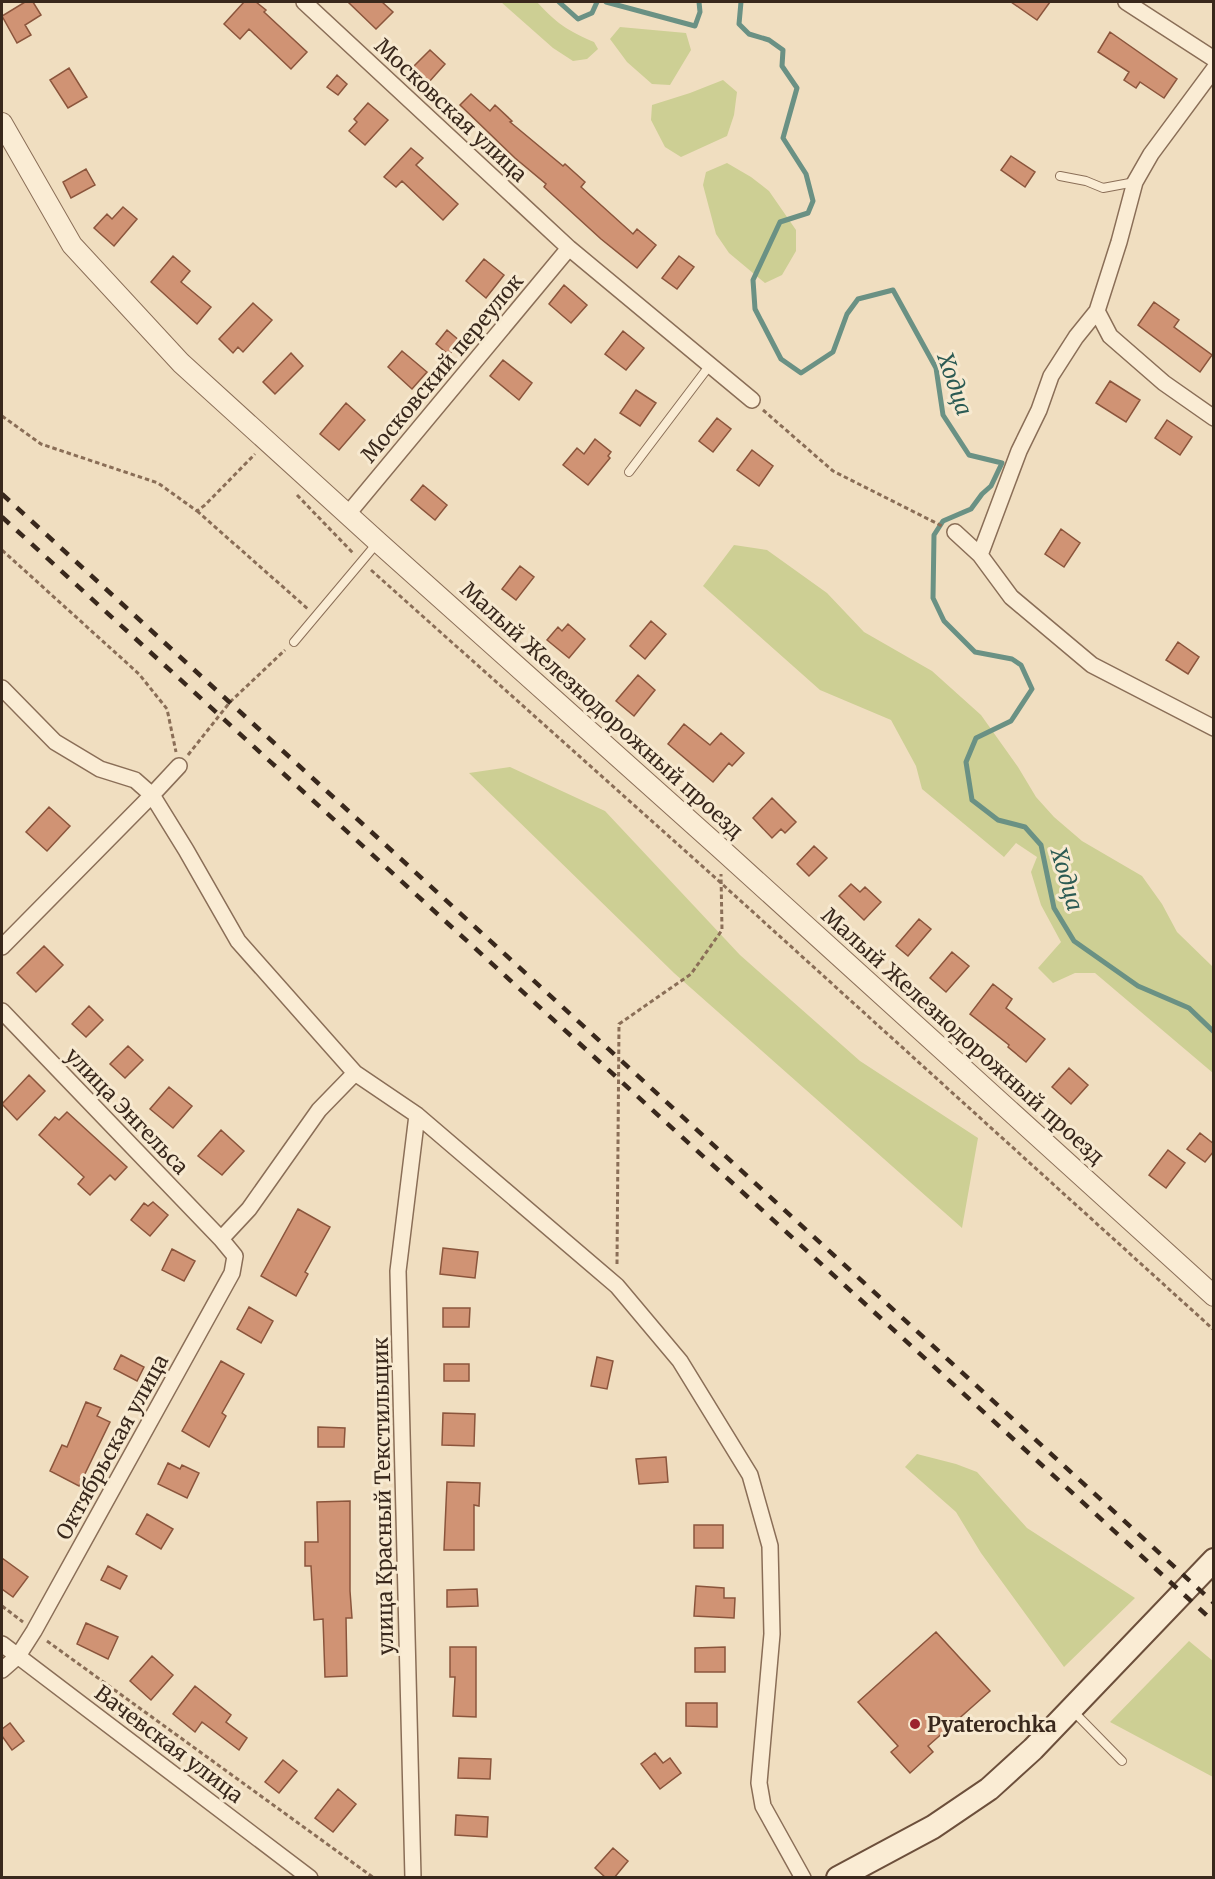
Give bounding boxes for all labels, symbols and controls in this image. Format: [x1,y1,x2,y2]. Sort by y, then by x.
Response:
street label: Московская улица [369,32,533,188]
street label: Московский переулок [355,268,529,468]
water label: Ходца [931,348,979,419]
street label: Малый Железнодорожный проезд [455,576,749,844]
water label: Ходца [1044,843,1089,914]
street label: Малый Железнодорожный проезд [816,902,1110,1170]
street label: улица Энгельса [60,1042,194,1180]
street label: улица Красный Текстильщик [367,1337,399,1655]
street label: Октябрьская улица [50,1349,174,1545]
street label: Вачевская улица [89,1679,249,1809]
place label: Pyaterochka [927,1711,1057,1738]
marker: Pyaterochka [908,1717,922,1731]

